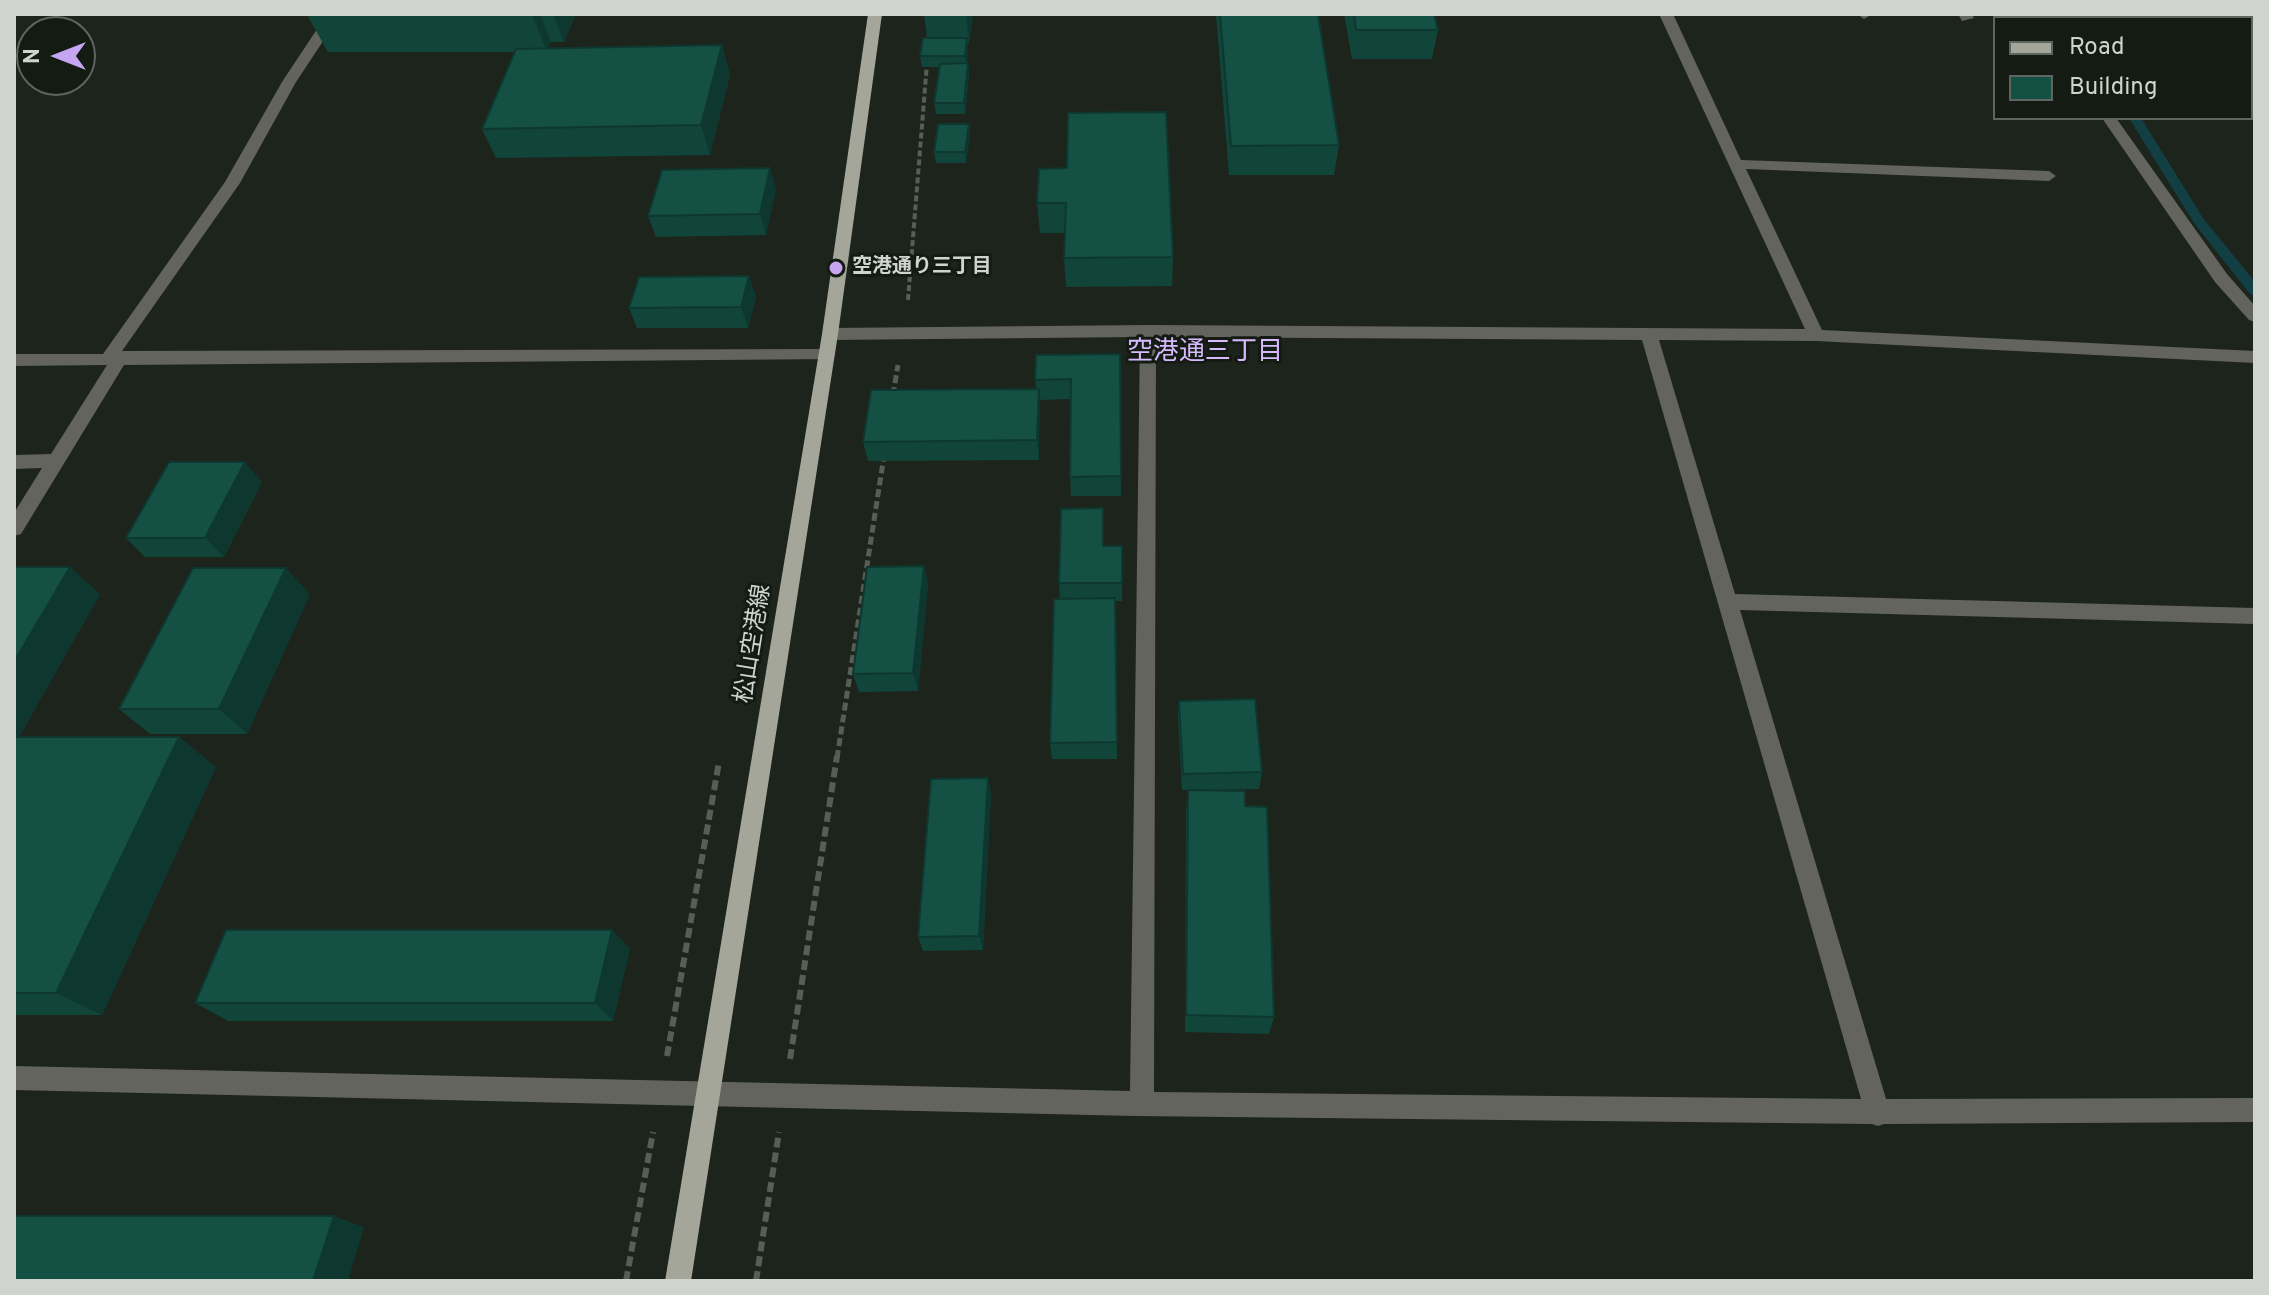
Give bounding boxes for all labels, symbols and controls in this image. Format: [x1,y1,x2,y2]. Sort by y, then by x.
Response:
north arrow [16,16,96,96]
legend [1993,16,2253,120]
text: Road [2069,33,2125,63]
text: N [20,48,47,64]
text: Building [2069,73,2158,103]
place label: 空港通り三丁目 [852,256,992,280]
marker: 空港通り三丁目 [827,259,845,277]
district label: 空港通三丁目 [1127,338,1283,370]
street label: 松山空港線 [731,582,779,706]

